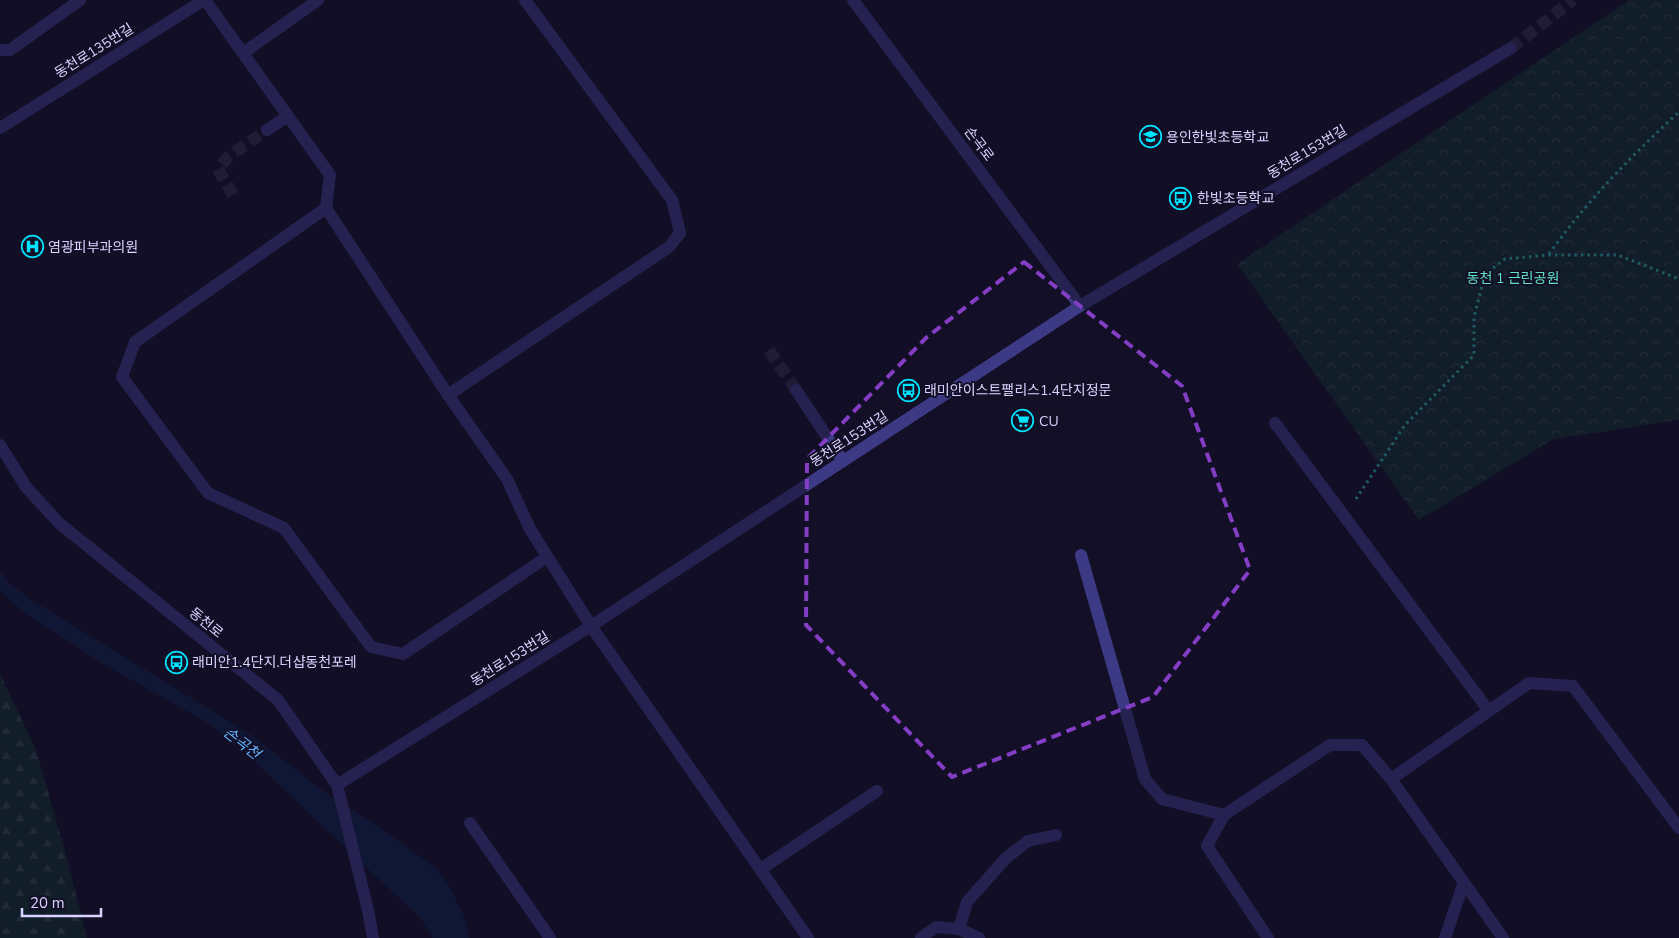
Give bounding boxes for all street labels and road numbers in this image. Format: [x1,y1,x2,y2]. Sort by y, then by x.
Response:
street label: 동천로135번길 [51,19,137,83]
street label: 동천로153번길 [1264,121,1350,183]
street label: 손곡로 [960,123,998,165]
street label: 동천로153번길 [806,407,892,471]
street label: 동천로 [185,603,227,643]
street label: 동천로153번길 [467,627,553,691]

